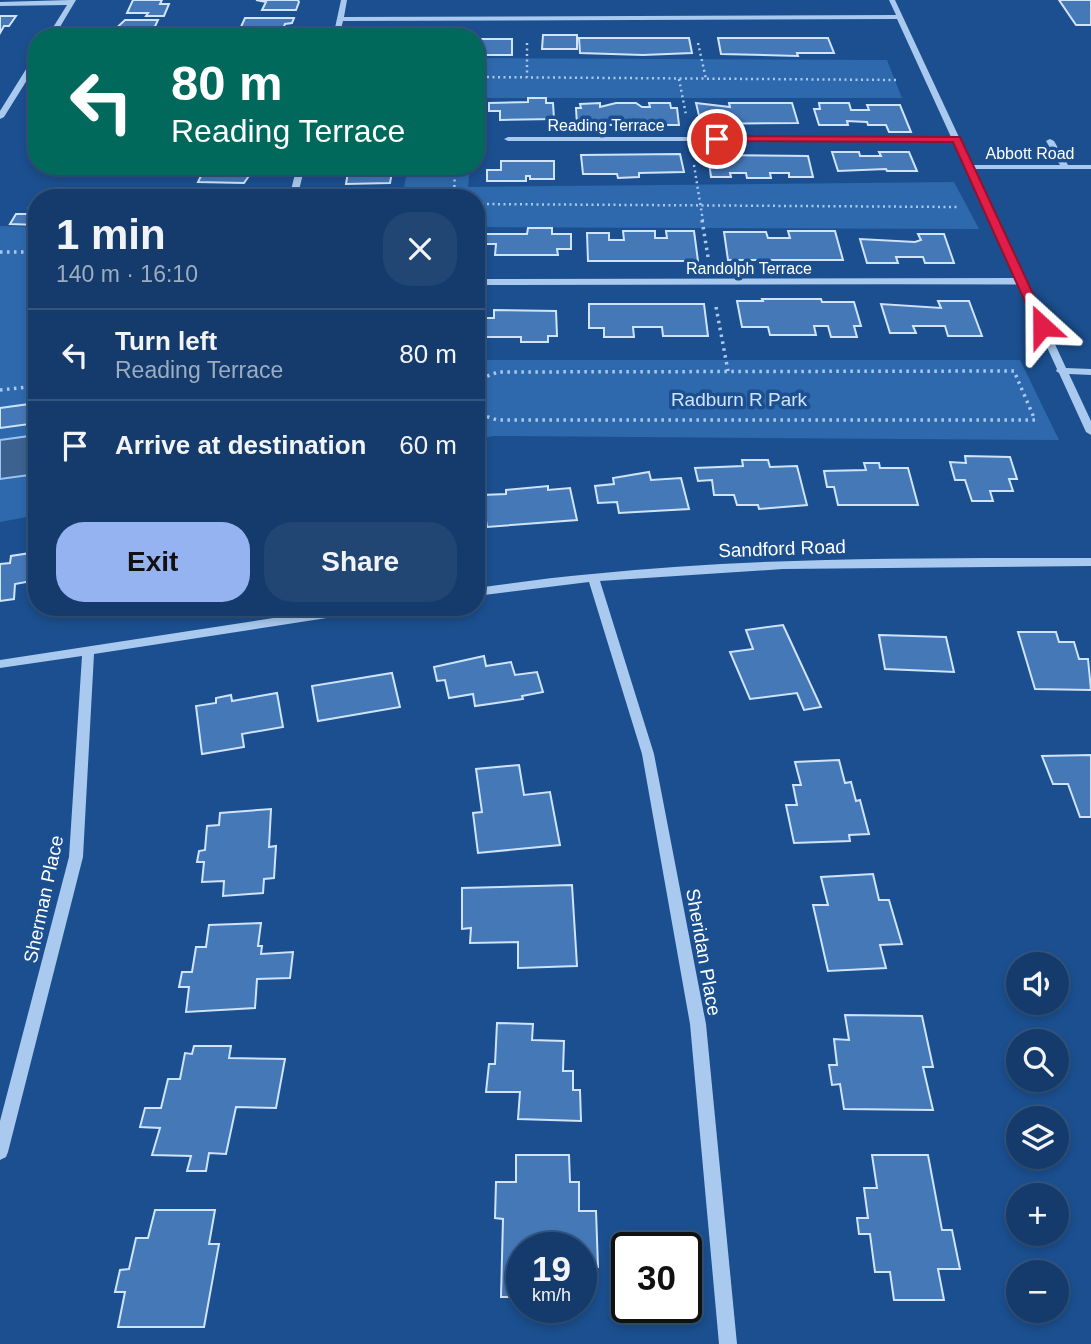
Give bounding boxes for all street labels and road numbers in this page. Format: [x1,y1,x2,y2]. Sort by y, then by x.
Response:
street label: Reading Terrace [547,117,665,134]
street label: Abbott Road [986,145,1074,162]
street label: Randolph Terrace [686,260,812,277]
street label: Sandford Road [718,536,846,561]
street label: Sherman Place [20,833,67,965]
street label: Sheridan Place [682,887,725,1017]

